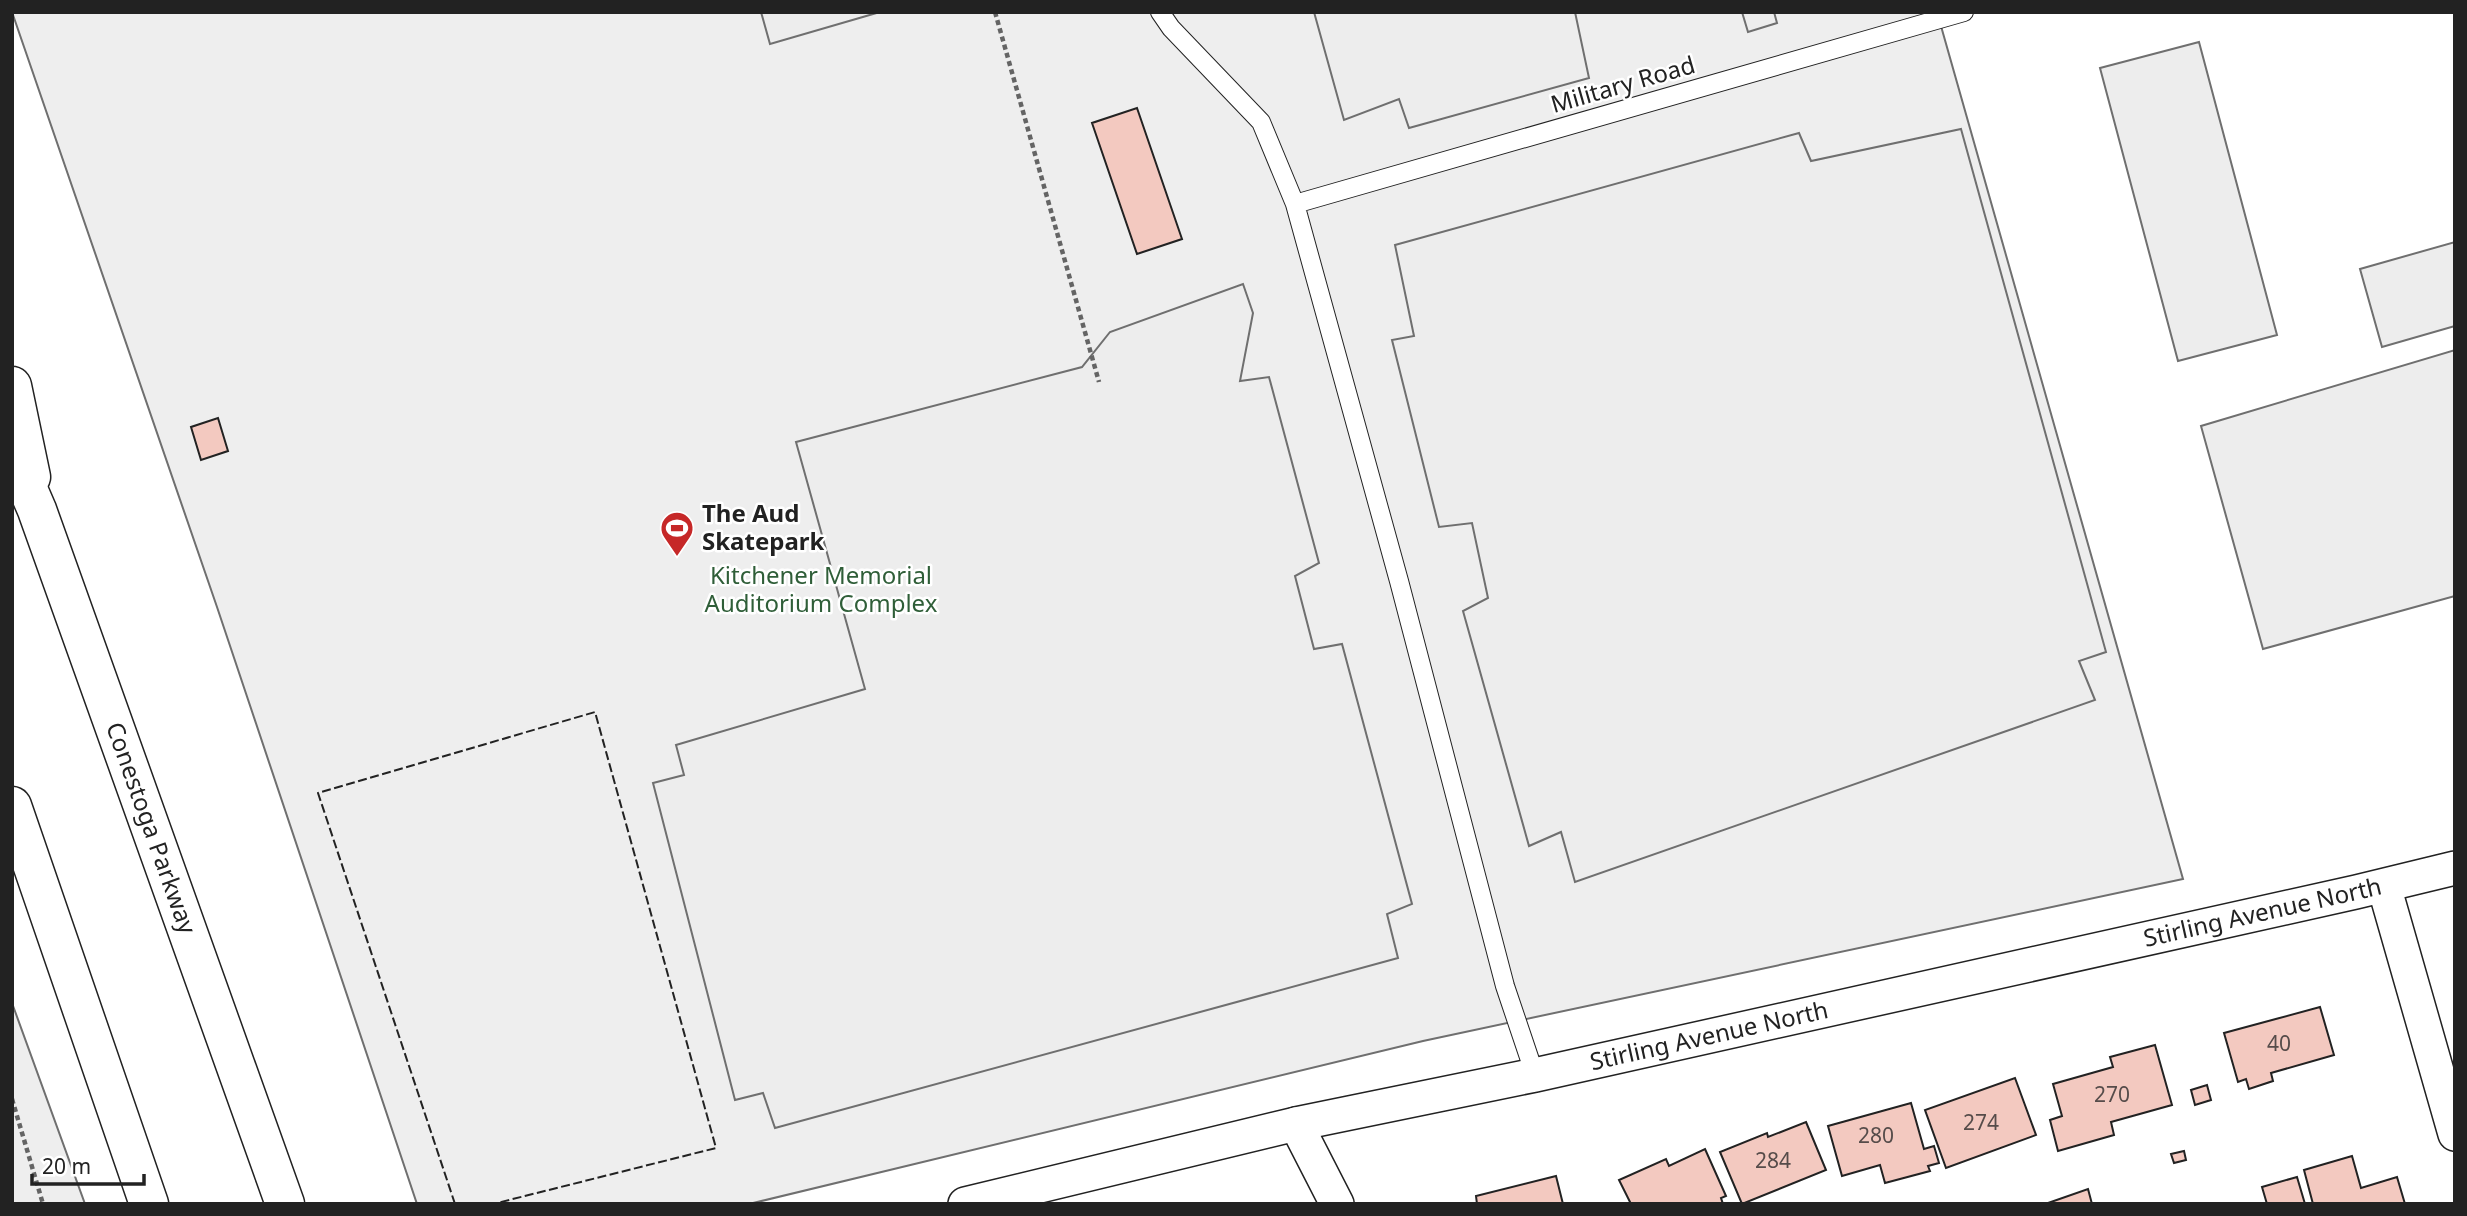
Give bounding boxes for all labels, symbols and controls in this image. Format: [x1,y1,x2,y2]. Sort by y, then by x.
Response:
street label: Military Road [1547,47,1699,120]
place label: The Aud Skatepark [702,496,824,557]
sports icon: The Aud Skatepark [658,509,696,558]
park label: Kitchener Memorial Auditorium Complex [705,558,938,619]
street label: Conestoga Parkway [99,717,205,939]
street label: Stirling Avenue North [2140,868,2385,954]
street label: Stirling Avenue North [1587,992,1831,1077]
house number: 40 [2267,1029,2291,1057]
house number: 270 [2094,1080,2130,1108]
house number: 274 [1963,1108,1999,1136]
house number: 280 [1858,1121,1894,1149]
scale bar [32,1142,144,1186]
house number: 284 [1755,1146,1791,1174]
text: 20 m [42,1152,91,1180]

